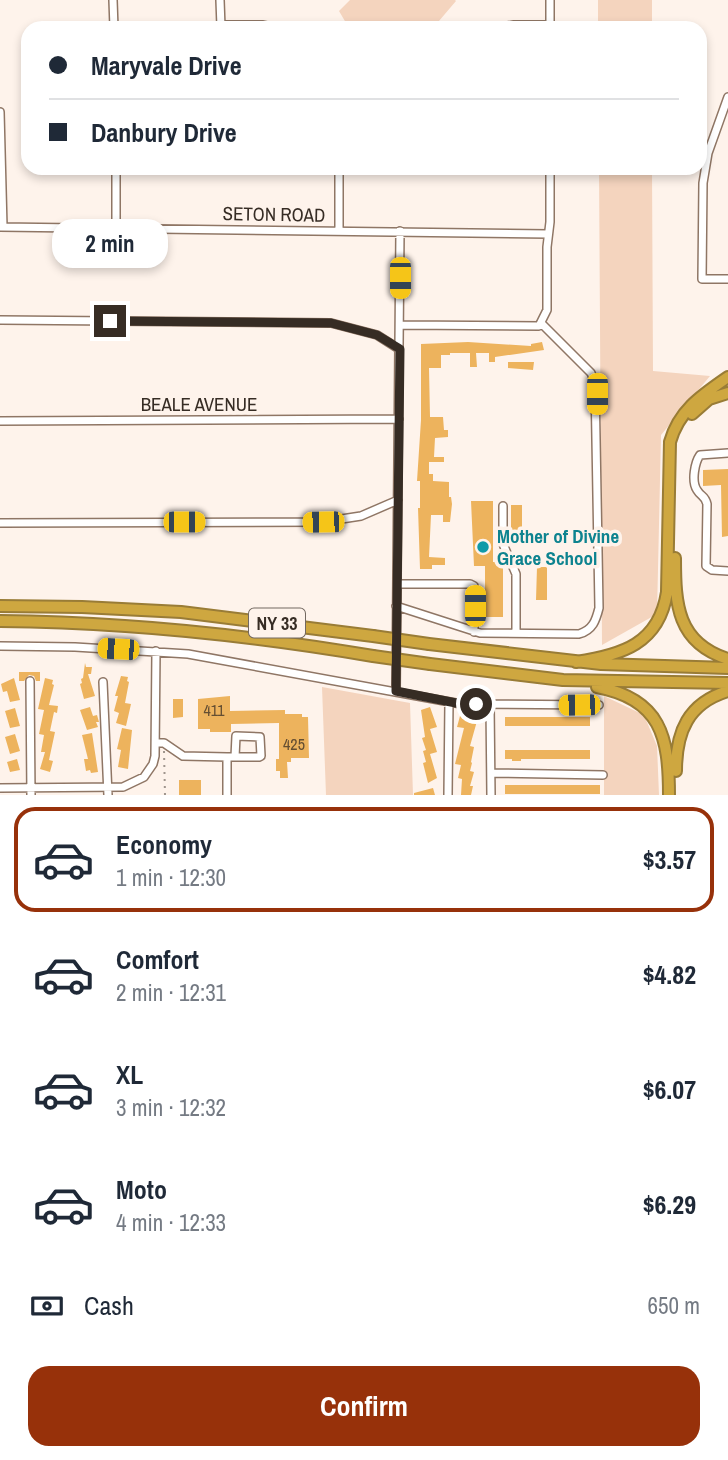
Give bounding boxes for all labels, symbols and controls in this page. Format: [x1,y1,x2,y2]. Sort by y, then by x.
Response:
text: Maryvale Drive [91,48,242,83]
text: Danbury Drive [91,115,237,150]
street label: SETON ROAD [222,200,326,228]
callout: 2 min [52,219,168,268]
text: 2 min [85,228,135,259]
car [390,257,411,299]
route end [94,305,126,337]
car [587,373,608,415]
street label: BEALE AVENUE [141,391,257,417]
car [302,511,345,533]
car [164,512,206,533]
place label: Mother of Divine Grace School [497,523,619,571]
marker: Mother of Divine Grace School [475,539,491,555]
car [465,585,486,627]
road number: NY 33 [249,608,305,638]
car [97,637,140,661]
route start [460,688,492,720]
car [558,694,601,716]
house number: 411 [204,699,225,721]
house number: 425 [283,733,305,755]
text: Economy [116,827,212,862]
icon: car [32,828,95,891]
text: $3.57 [643,842,696,877]
text: 1 min · 12:30 [116,862,226,893]
text: Comfort [116,942,199,977]
icon: car [32,943,95,1006]
text: $4.82 [643,957,696,992]
text: 2 min · 12:31 [116,977,226,1008]
text: XL [116,1057,143,1092]
icon: car [32,1058,95,1121]
text: $6.07 [643,1072,696,1107]
text: 3 min · 12:32 [116,1092,226,1123]
text: Moto [116,1172,167,1207]
icon: car [32,1173,95,1236]
text: $6.29 [643,1187,696,1222]
text: 4 min · 12:33 [116,1207,226,1238]
icon: cash [28,1287,66,1325]
text: Cash [84,1288,134,1323]
text: 650 m [648,1290,700,1321]
button: Confirm [28,1366,700,1446]

